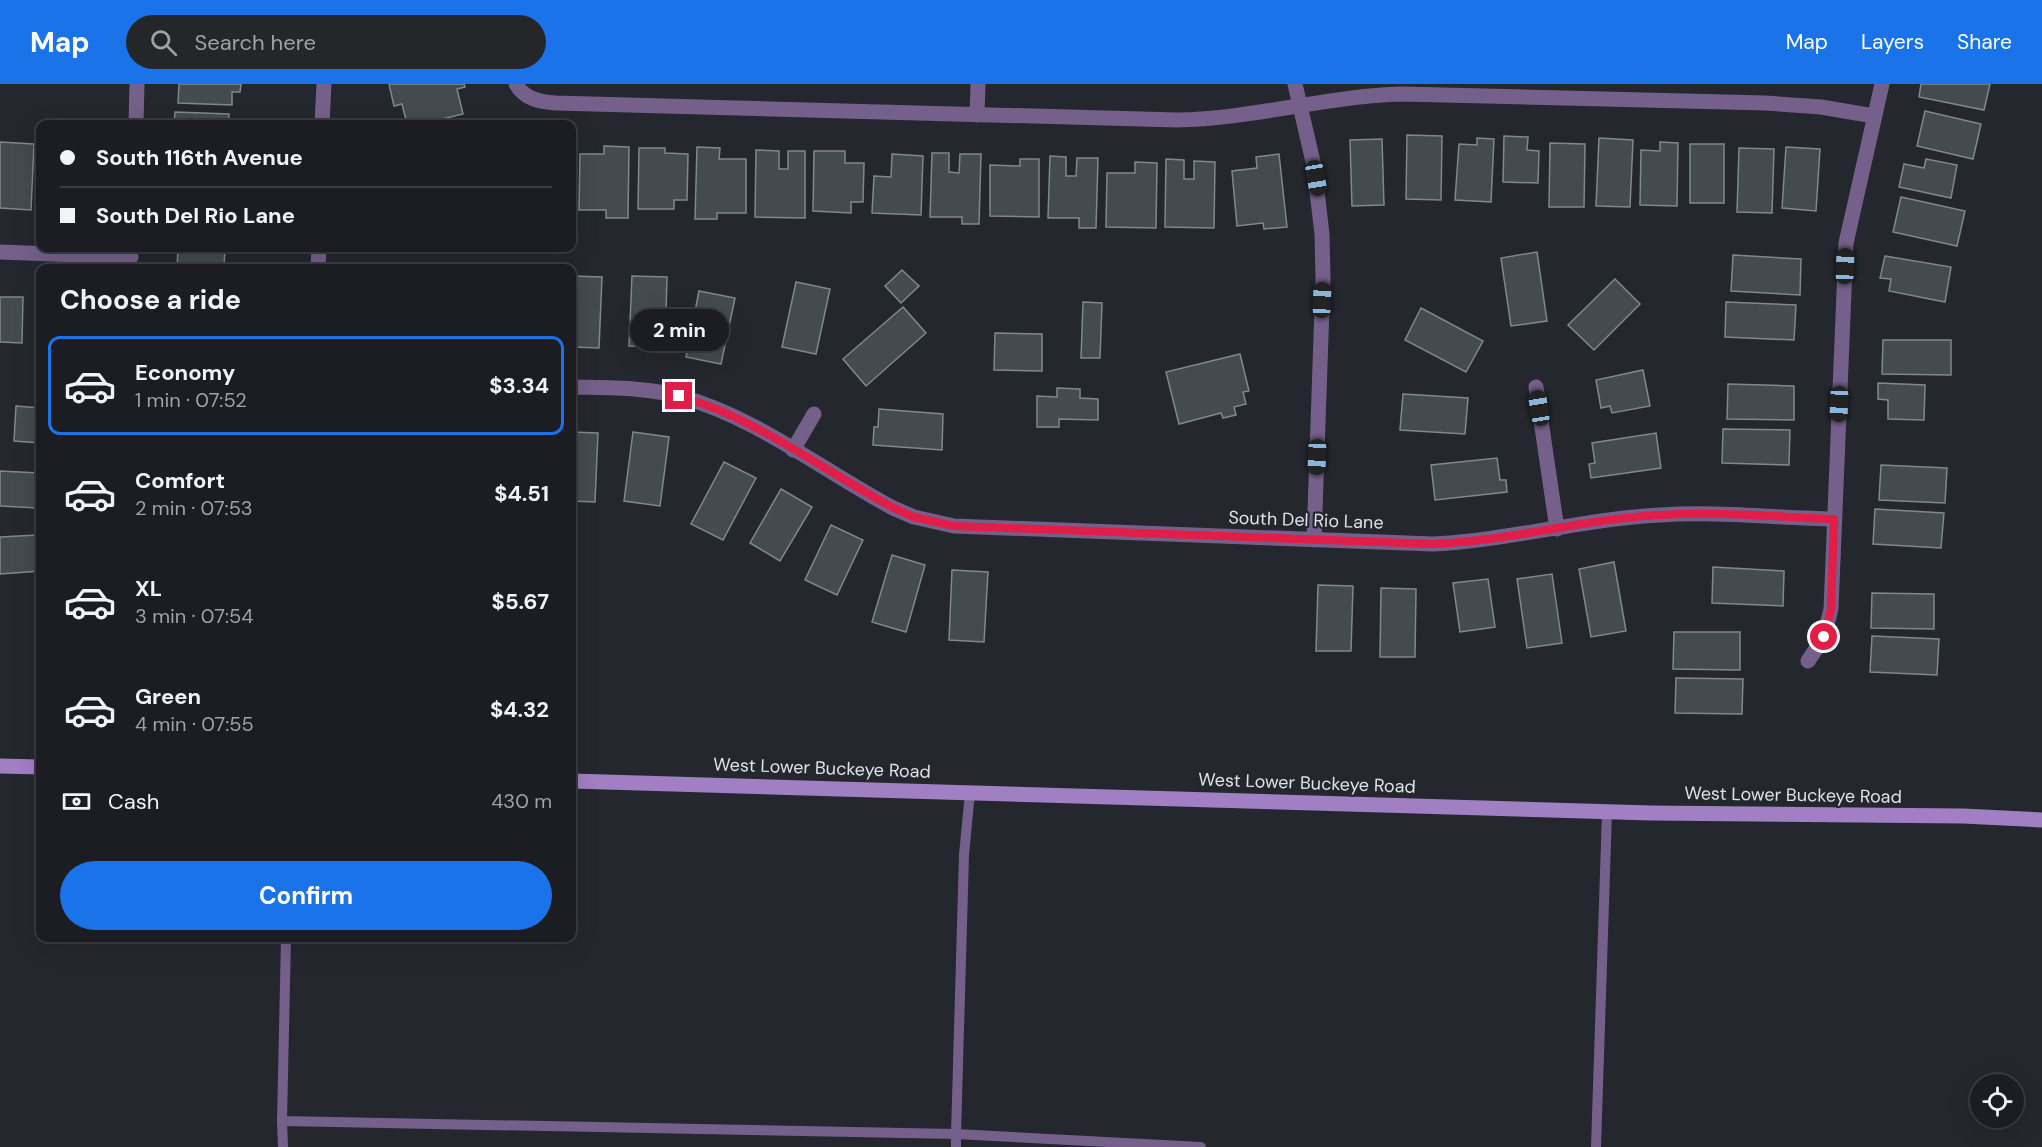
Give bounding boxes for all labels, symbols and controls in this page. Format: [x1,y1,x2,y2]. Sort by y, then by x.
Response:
search box [126,15,546,69]
text: Map [30,24,90,61]
icon: search [147,26,180,59]
text: Search here [195,28,316,57]
text: Map [1786,28,1828,56]
text: Layers [1861,28,1924,56]
text: Share [1957,28,2012,56]
text: South 116th Avenue [96,143,303,172]
car [1304,159,1328,197]
text: South Del Rio Lane [96,201,295,230]
car [1835,248,1855,284]
text: Choose a ride [60,282,241,317]
car [1312,282,1332,318]
callout: 2 min [630,309,728,351]
text: 2 min [653,317,706,343]
text: Economy [135,358,235,387]
icon: car [63,359,117,413]
text: $3.34 [489,371,549,400]
route end [665,382,692,409]
car [1829,386,1849,422]
text: 1 min · 07:52 [135,387,247,413]
car [1527,389,1551,427]
car [1307,439,1327,475]
text: Comfort [135,466,225,495]
icon: car [63,467,117,521]
text: $4.51 [494,479,549,508]
text: 2 min · 07:53 [135,495,253,521]
street label: South Del Rio Lane [1228,505,1384,535]
text: XL [135,574,162,603]
icon: car [63,575,117,629]
text: $5.67 [492,587,549,616]
text: 3 min · 07:54 [135,603,253,629]
route start [1810,623,1837,650]
text: Green [135,682,201,711]
icon: car [63,683,117,737]
text: $4.32 [490,695,549,724]
text: 4 min · 07:55 [135,711,254,737]
street label: West Lower Buckeye Road [713,752,931,784]
street label: West Lower Buckeye Road [1198,767,1416,799]
street label: West Lower Buckeye Road [1684,781,1902,809]
icon: cash [60,785,93,818]
text: Cash [108,787,159,816]
text: 430 m [491,788,552,814]
button: Confirm [60,861,552,930]
map controls [1970,1074,2024,1128]
button: locate [1970,1074,2024,1128]

